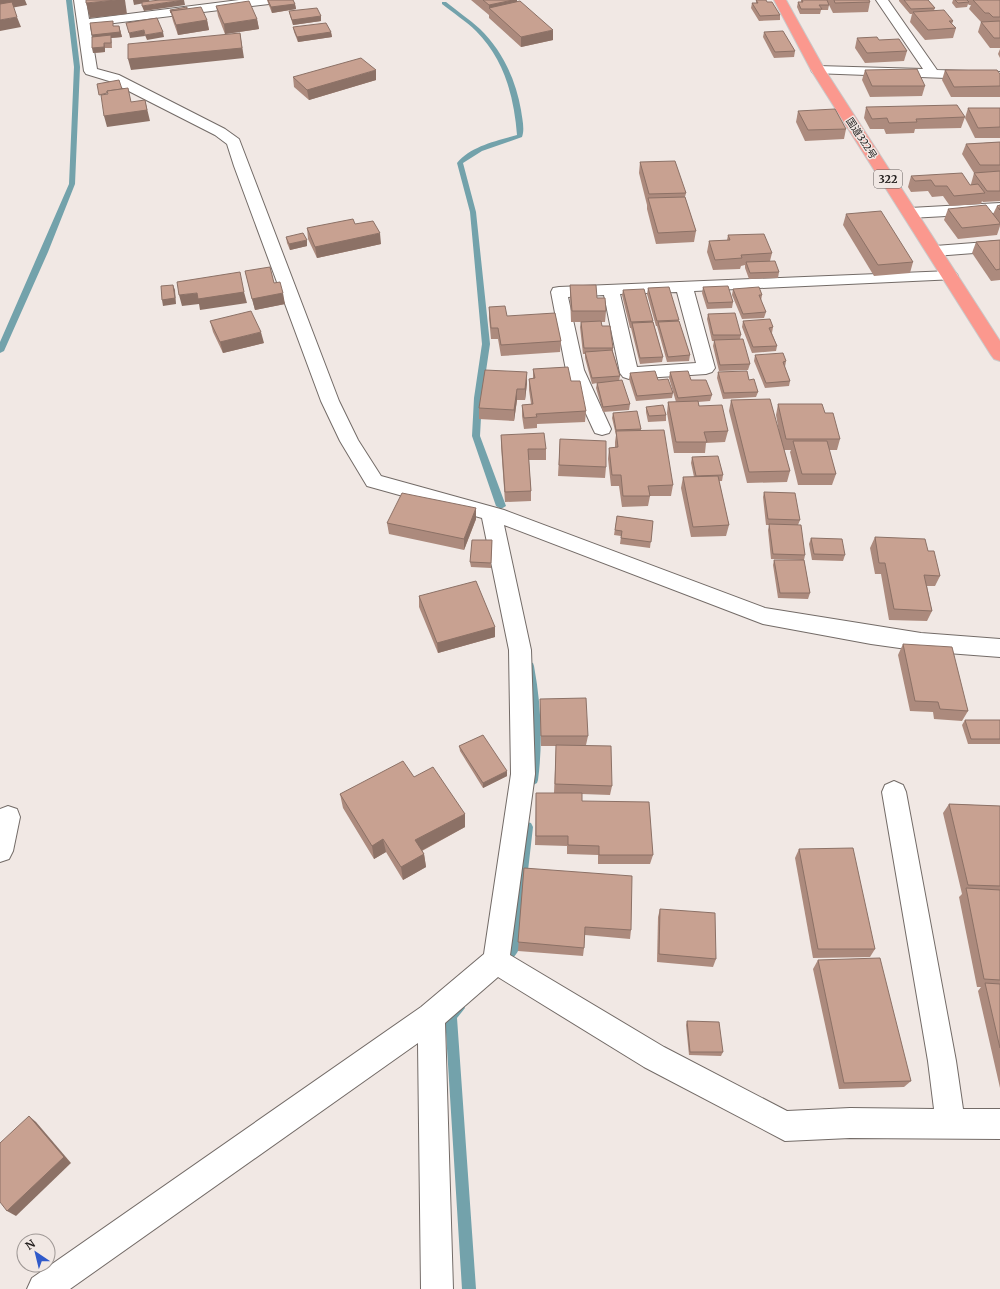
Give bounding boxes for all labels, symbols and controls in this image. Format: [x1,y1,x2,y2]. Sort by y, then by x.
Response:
street label: 国道322号 [843,115,880,162]
road number: 322 [874,170,902,188]
north arrow [16,1233,56,1273]
text: N [23,1236,38,1253]

